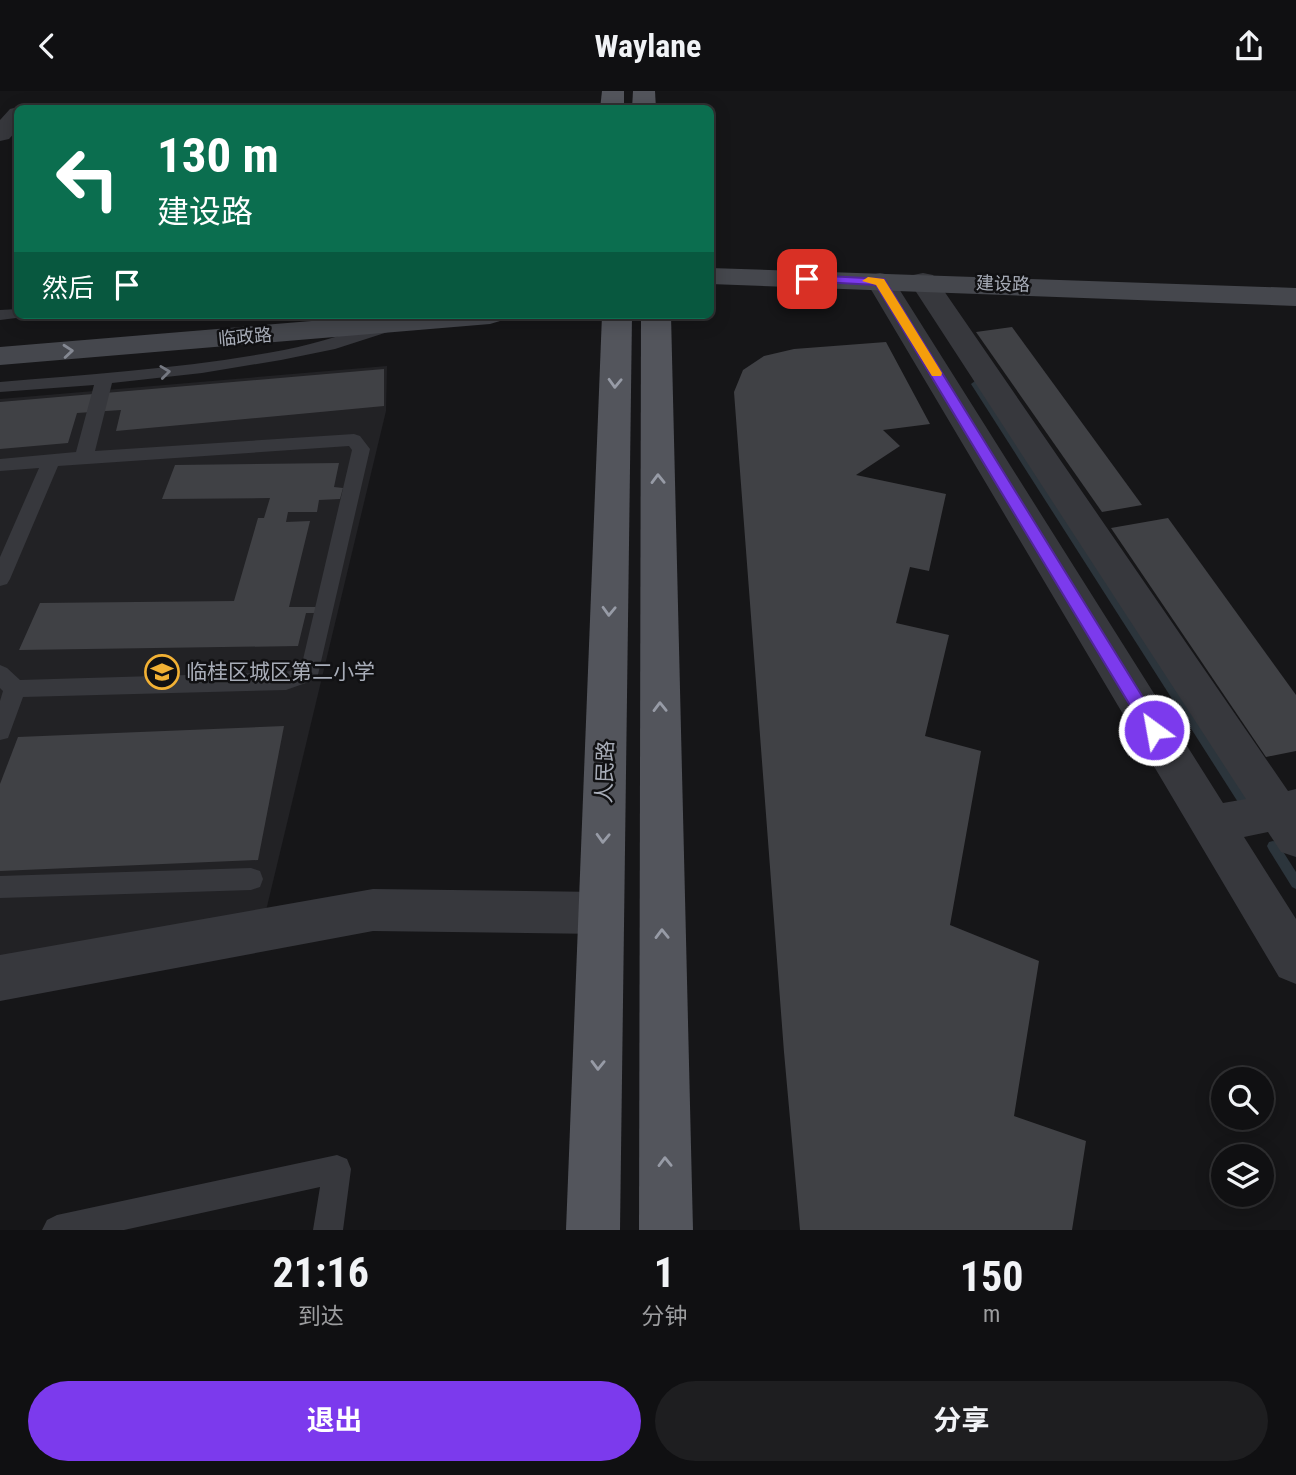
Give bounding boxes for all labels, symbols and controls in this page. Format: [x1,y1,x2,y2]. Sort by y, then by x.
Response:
icon: back [28,27,66,65]
text: Waylane [595,27,701,65]
icon: share [1230,27,1268,65]
text: 130 m [157,127,279,184]
icon: left [42,133,133,224]
text: 建设路 [157,193,253,231]
pin [777,249,837,309]
icon: arrive [788,260,826,298]
icon: arrive [108,266,146,304]
street label: 建设路 [976,272,1030,295]
text: 然后 [42,273,94,303]
street label: 临政路 [217,324,273,349]
one-way arrow [63,344,74,359]
one-way arrow [160,364,171,379]
one-way arrow [608,378,623,389]
one-way arrow [650,474,665,485]
one-way arrow [602,605,617,616]
school or university icon: 临桂区城区第二小学 [143,653,181,691]
place label: 临桂区城区第二小学 [186,660,375,684]
position arrow [1117,693,1191,767]
one-way arrow [652,701,668,712]
street label: 人民路 [592,740,618,804]
one-way arrow [596,833,611,844]
one-way arrow [655,929,670,940]
one-way arrow [590,1060,605,1071]
map controls [1211,1067,1274,1207]
button: search [1211,1067,1274,1130]
button: layers [1211,1144,1274,1207]
one-way arrow [658,1156,673,1167]
text: 21:16 [272,1248,369,1297]
text: 1 [654,1248,675,1297]
text: 150 [960,1252,1023,1301]
text: m [983,1301,1000,1328]
text: 到达 [298,1303,344,1330]
text: 分钟 [641,1303,687,1330]
button: 退出 [28,1381,641,1461]
button: 分享 [655,1381,1268,1461]

